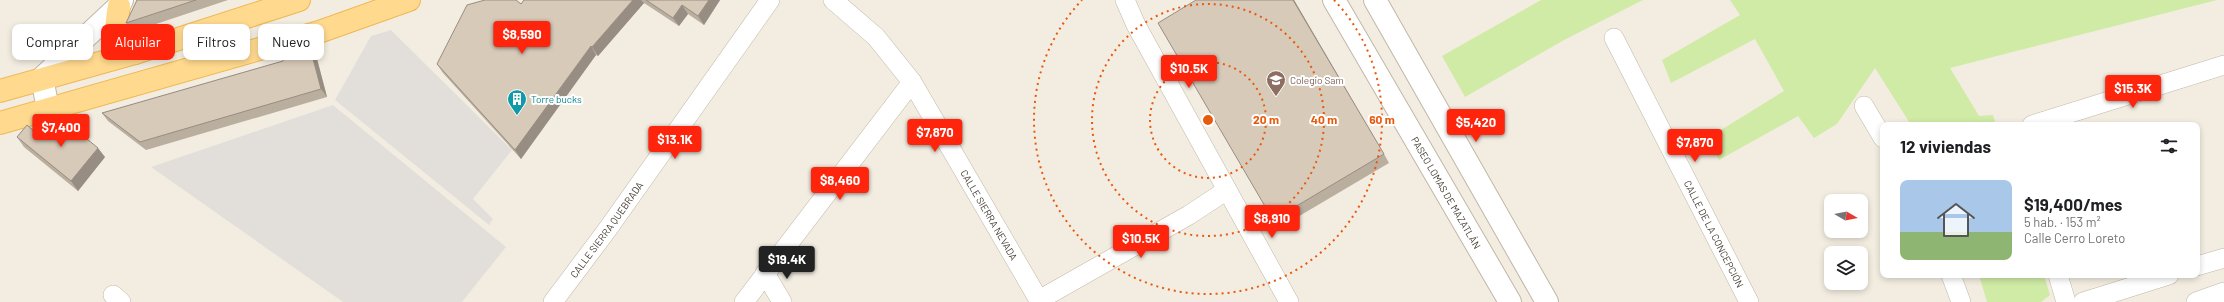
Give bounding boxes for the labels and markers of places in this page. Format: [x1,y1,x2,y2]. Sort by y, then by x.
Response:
pin: $8,590 [489,21,555,55]
pin: $10.5K [1156,55,1222,89]
school or university icon: Colegio Sam [1265,69,1287,97]
place label: Colegio Sam [1290,74,1344,86]
pin: $15.3K [2100,75,2166,109]
building icon: Torre bucks [506,88,528,116]
place label: Torre bucks [531,93,582,105]
pin: $5,420 [1443,109,1509,143]
centre of rings [1201,113,1215,127]
pin: $7,400 [28,114,94,148]
pin: $7,870 [902,119,968,153]
pin: $13.1K [642,126,708,160]
pin: $7,870 [1662,129,1728,163]
pin: $8,460 [807,167,873,201]
pin: $8,910 [1239,205,1305,239]
pin: $10.5K [1108,225,1174,259]
pin: $19.4K [754,246,820,280]

